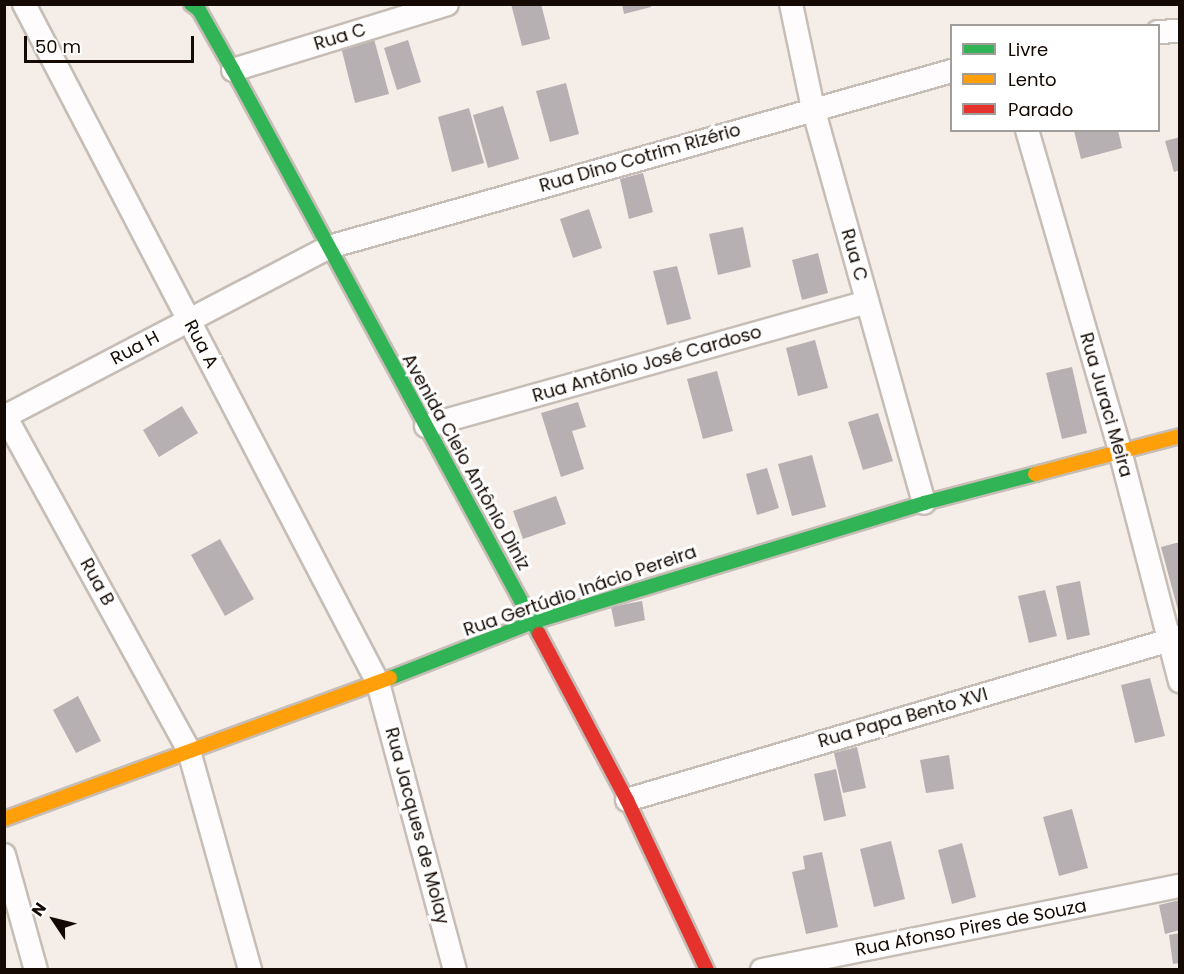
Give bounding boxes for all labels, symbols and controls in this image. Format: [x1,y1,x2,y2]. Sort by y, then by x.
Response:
street label: Rua C [311,19,369,55]
scale bar [27,24,196,62]
legend [950,24,1160,132]
text: 50 m [35,34,81,59]
text: Livre [1008,37,1048,62]
text: Lento [1008,67,1057,92]
text: Parado [1008,97,1073,122]
street label: Rua Dino Cotrim Rizério [537,119,743,197]
street label: Rua C [836,226,872,284]
street label: Rua A [179,316,223,372]
street label: Rua Antônio José Cardoso [530,321,764,407]
street label: Rua H [107,326,163,370]
street label: Rua Juraci Meira [1075,330,1137,480]
street label: Avenida Cleio Antônio Diniz [397,350,535,574]
street label: Rua Gertúdio Inácio Pereira [461,541,699,641]
street label: Rua B [75,555,119,609]
street label: Rua Papa Bento XVI [816,683,990,753]
street label: Rua Jacques de Molay [380,725,454,927]
north arrow [24,890,84,950]
street label: Rua Afonso Pires de Souza [853,895,1089,961]
text: N [26,898,52,921]

